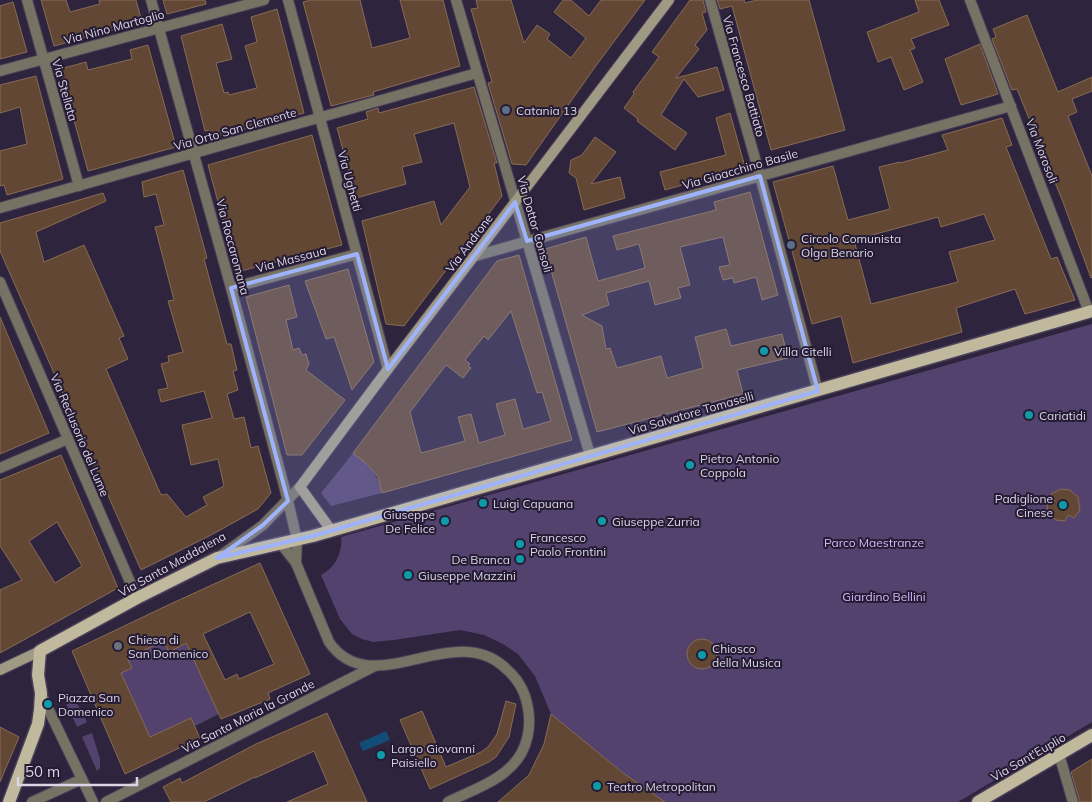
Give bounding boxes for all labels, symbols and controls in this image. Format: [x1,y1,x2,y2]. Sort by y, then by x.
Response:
street label: Via Nino Martoglio [62,6,166,48]
street label: Via Francesco Battiato [719,14,769,139]
street label: Via Stellata [49,57,81,123]
place label: Catania 13 [516,103,577,118]
street label: Via Orto San Clemente [172,104,298,154]
marker: Catania 13 [500,104,512,116]
street label: Via Morosoli [1023,116,1061,186]
street label: Via Gioacchino Basile [681,145,799,193]
street label: Via Ughetti [335,149,365,213]
street label: Via Dottor Consoli [514,174,556,274]
street label: Via Roccaromana [213,197,253,297]
street label: Via Androne [442,211,496,275]
place label: Circolo Comunista Olga Benario [801,231,901,260]
marker: Circolo Comunista Olga Benario [785,239,797,251]
street label: Via Massaua [254,242,328,276]
place label: Villa Citelli [774,344,832,359]
marker: Villa Citelli [758,345,770,357]
street label: Via Reclusorio del Lume [47,371,113,499]
street label: Via Salvatore Tomaselli [627,388,755,438]
place label: Cariatidi [1039,408,1086,423]
marker: Cariatidi [1023,409,1035,421]
place label: Pietro Antonio Coppola [700,451,779,480]
marker: Pietro Antonio Coppola [684,459,696,471]
place label: Padiglione Cinese [995,491,1053,520]
place label: Luigi Capuana [493,496,573,511]
marker: Luigi Capuana [477,497,489,509]
marker: Padiglione Cinese [1057,499,1069,511]
place label: Giuseppe De Felice [383,507,435,536]
place label: Giuseppe Zurria [612,514,700,529]
marker: Giuseppe De Felice [439,515,451,527]
marker: Giuseppe Zurria [596,515,608,527]
street label: Via Santa Maddalena [116,528,228,600]
place label: Francesco Paolo Frontini [530,530,606,559]
park label: Parco Maestranze [824,535,924,550]
marker: Francesco Paolo Frontini [514,538,526,550]
place label: De Branca [452,552,510,567]
marker: De Branca [514,553,526,565]
place label: Giuseppe Mazzini [418,568,516,583]
marker: Giuseppe Mazzini [402,569,414,581]
park label: Giardino Bellini [842,589,926,604]
place label: Chiesa di San Domenico [128,632,208,661]
marker: Chiesa di San Domenico [112,640,124,652]
place label: Chiosco della Musica [712,641,781,670]
marker: Chiosco della Musica [696,649,708,661]
street label: Via Santa Maria la Grande [179,676,317,756]
place label: Piazza San Domenico [58,690,120,719]
marker: Piazza San Domenico [42,698,54,710]
street label: Via Sant'Euplio [988,729,1068,784]
place label: Largo Giovanni Paisiello [391,741,475,770]
marker: Largo Giovanni Paisiello [375,749,387,761]
scale bar [18,754,136,786]
text: 50 m [25,762,60,781]
place label: Teatro Metropolitan [607,779,716,794]
marker: Teatro Metropolitan [591,780,603,792]

